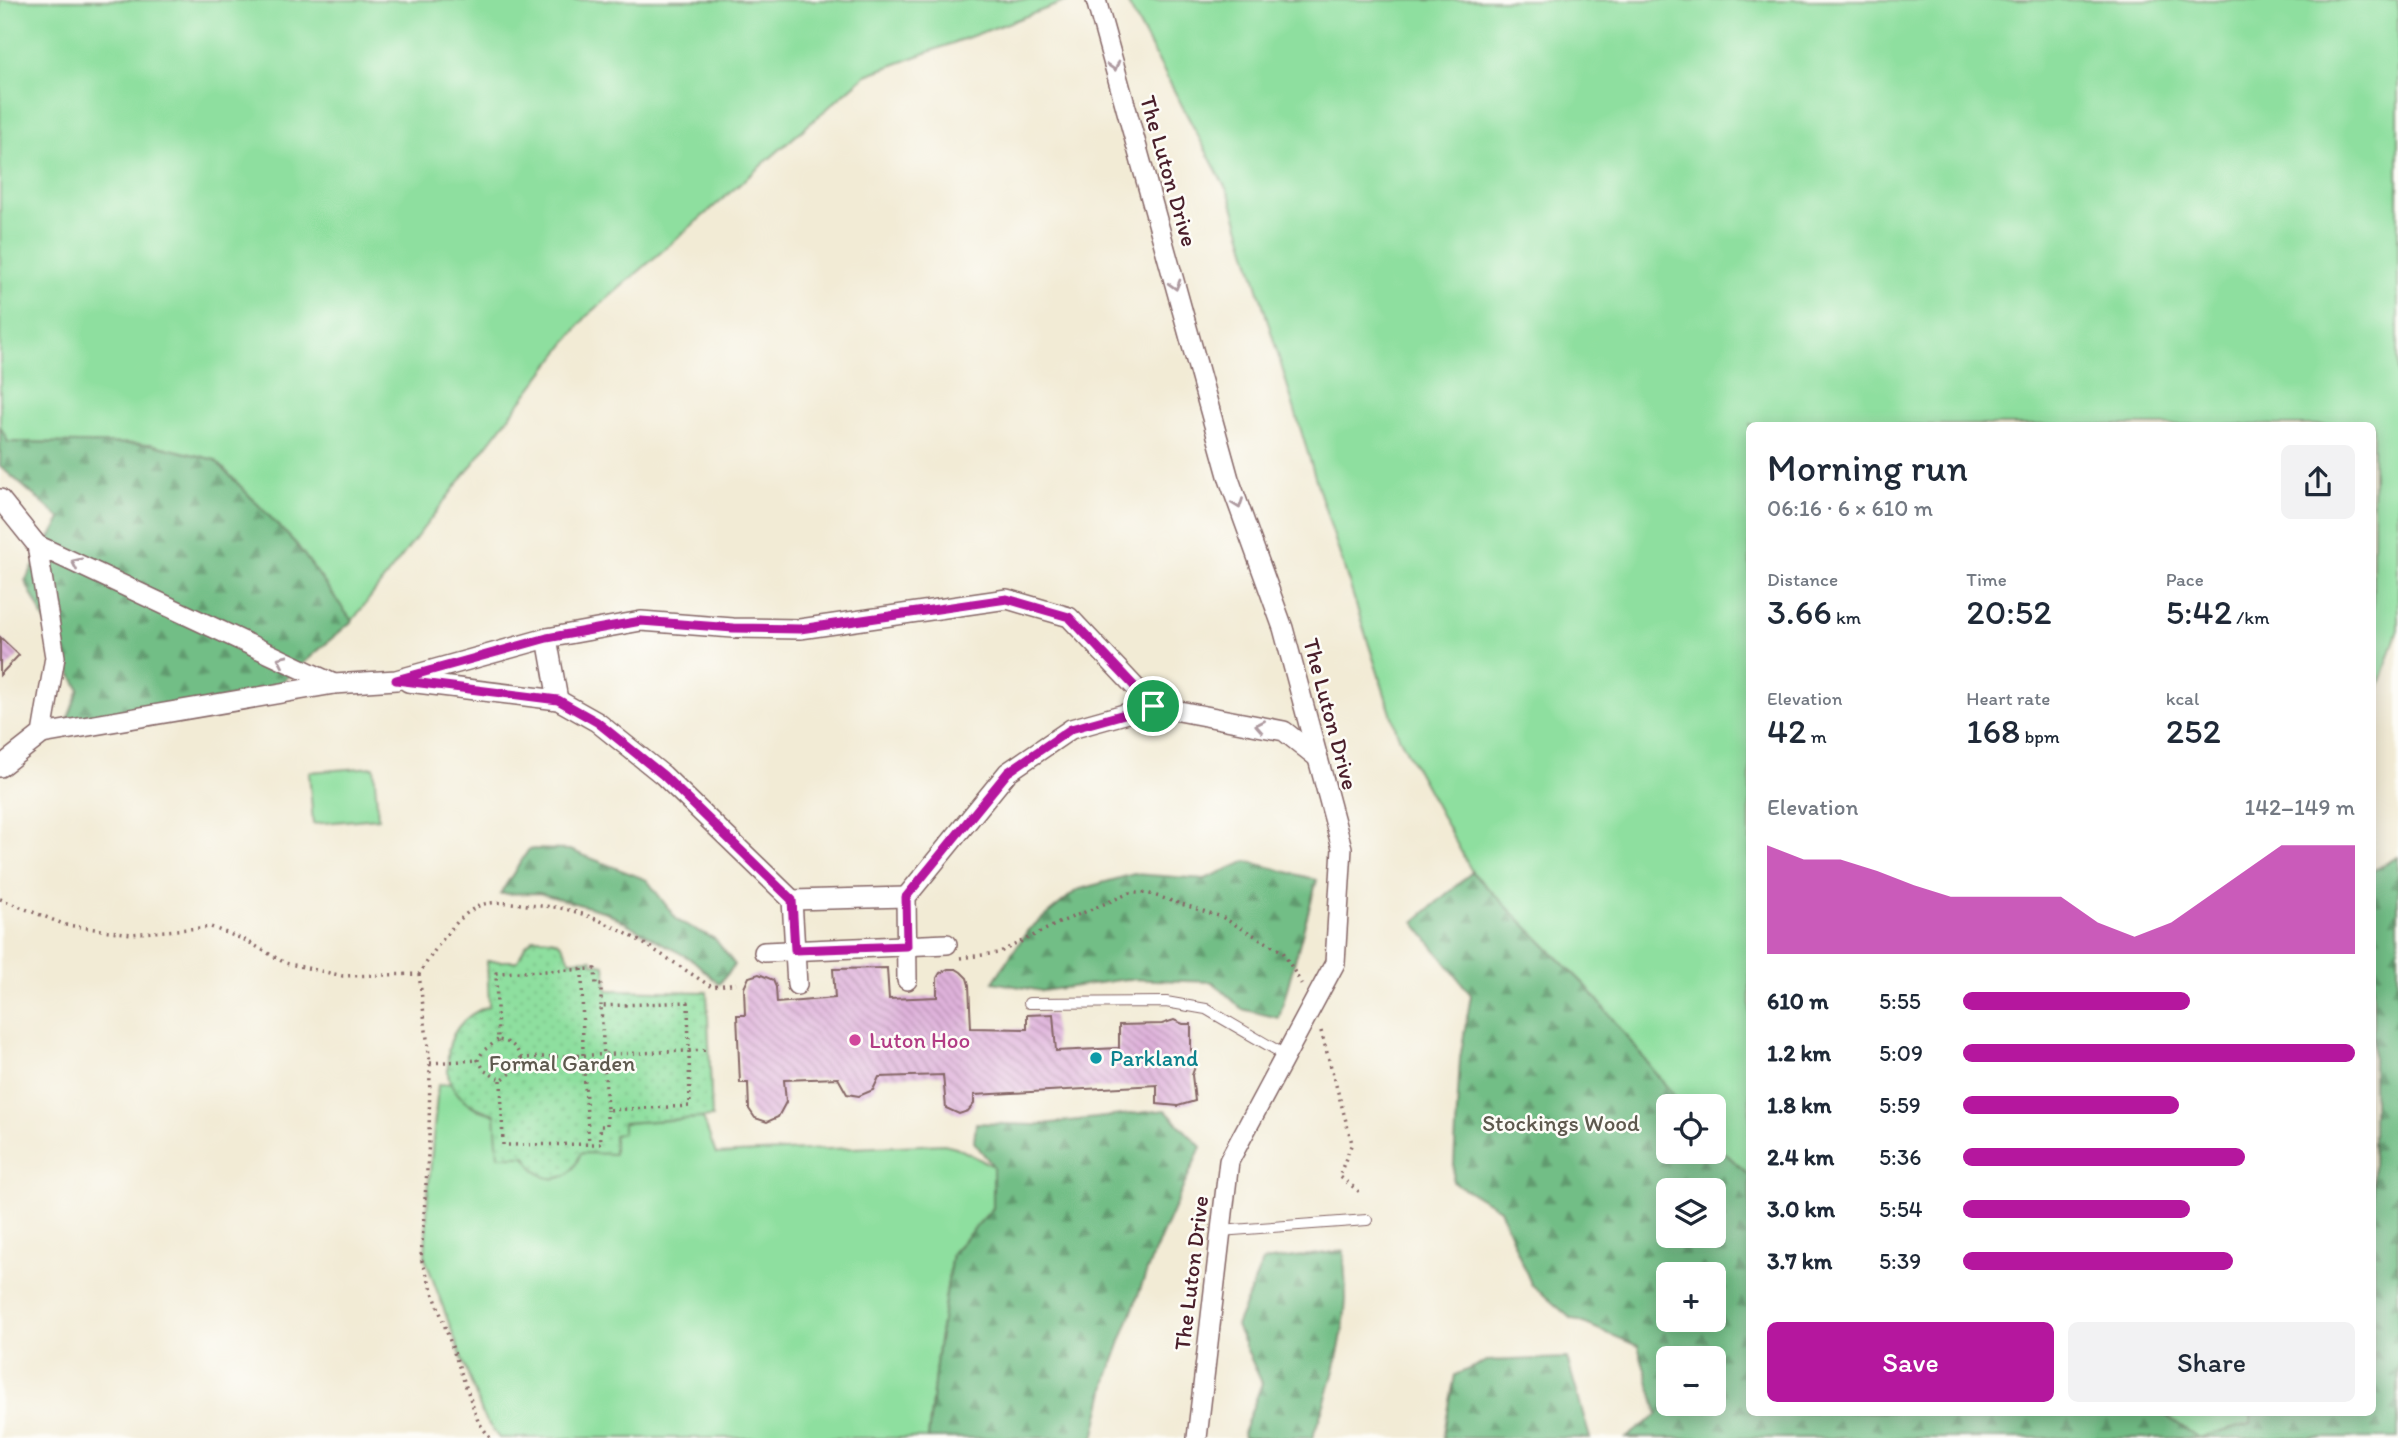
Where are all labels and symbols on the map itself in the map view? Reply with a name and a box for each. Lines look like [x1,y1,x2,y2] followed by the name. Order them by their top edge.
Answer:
[1106,60,1120,72] one-way arrow
[1134,92,1204,250] street label: The Luton Drive
[1166,279,1181,291] one-way arrow
[1229,497,1243,509] one-way arrow
[71,558,83,572] one-way arrow
[1297,635,1365,793] street label: The Luton Drive
[277,654,289,668] one-way arrow
[1123,676,1183,736] pin
[1254,720,1266,735] one-way arrow
[869,1026,970,1054] place label: Luton Hoo
[847,1032,863,1048] marker: Luton Hoo
[1110,1044,1198,1072] place label: Parkland
[489,1049,635,1077] park label: Formal Garden
[1088,1050,1104,1066] marker: Parkland
[1482,1109,1640,1137] park label: Stockings Wood
[1168,1194,1214,1352] street label: The Luton Drive

